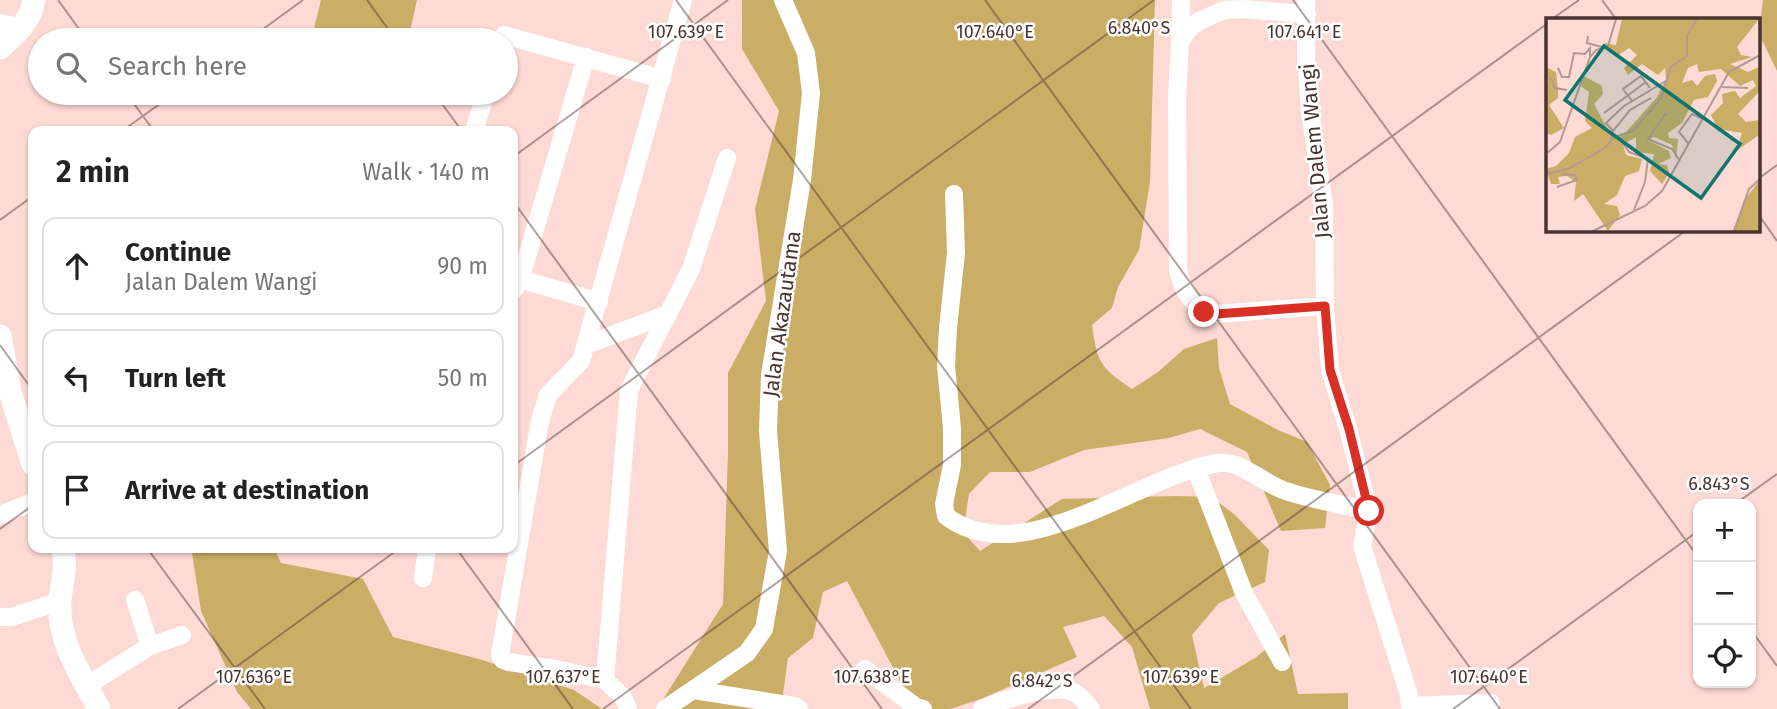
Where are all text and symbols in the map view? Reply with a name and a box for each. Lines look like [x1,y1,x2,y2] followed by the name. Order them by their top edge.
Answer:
[1108,17,1171,39] text: 6.840°S
[1546,18,1760,231] inset map
[648,21,724,43] text: 107.639°E
[956,21,1034,43] text: 107.640°E
[1267,21,1341,43] text: 107.641°E
[28,28,518,105] search box
[52,48,90,86] icon: search
[108,51,247,82] text: Search here
[1294,62,1336,240] street label: Jalan Dalem Wangi
[56,154,130,190] text: 2 min
[362,158,490,186] text: Walk · 140 m
[757,229,807,399] street label: Jalan Akazautama
[125,237,231,268] text: Continue
[58,247,96,285] icon: ahead
[437,252,488,280] text: 90 m
[125,268,318,296] text: Jalan Dalem Wangi
[1188,296,1219,327] route end
[58,359,96,397] icon: left
[125,363,226,394] text: Turn left
[438,364,488,392] text: 50 m
[58,471,96,509] icon: arrive
[1688,473,1750,495] text: 6.843°S
[125,475,369,506] text: Arrive at destination
[1353,495,1384,526] route start
[1693,499,1756,688] map controls
[1693,499,1756,562] button: +
[1693,562,1756,625] button: −
[1693,625,1756,688] button: locate
[216,666,292,688] text: 107.636°E
[525,666,601,688] text: 107.637°E
[834,666,910,688] text: 107.638°E
[1143,666,1219,688] text: 107.639°E
[1450,666,1528,688] text: 107.640°E
[1011,670,1073,692] text: 6.842°S

